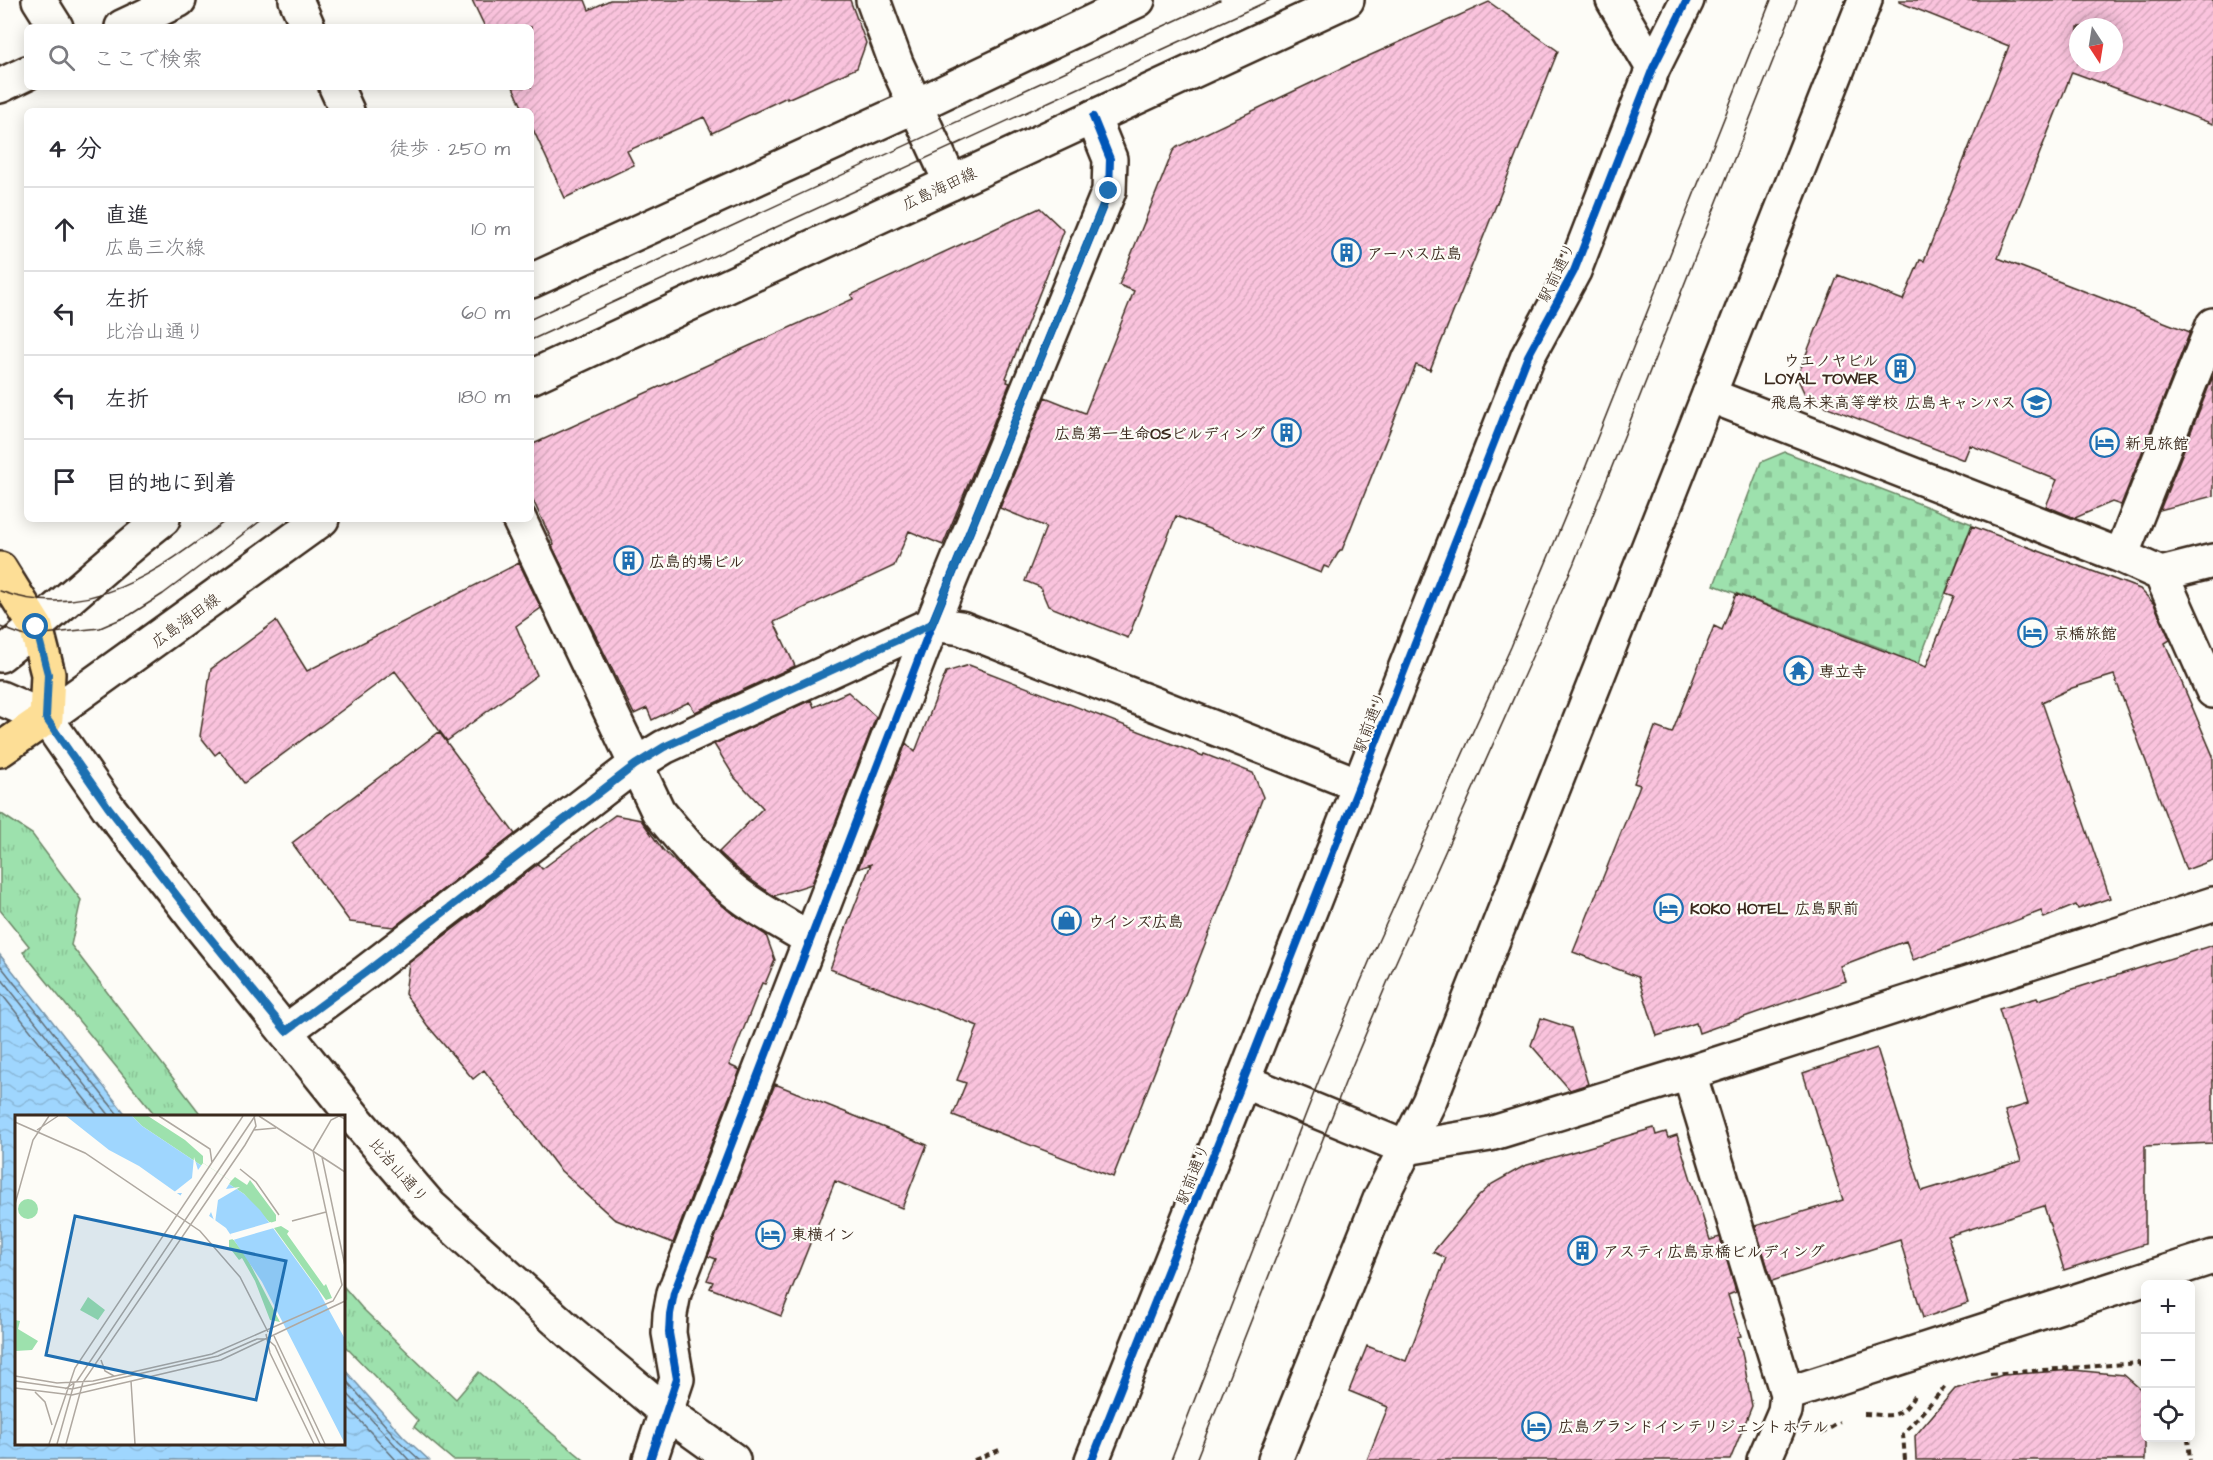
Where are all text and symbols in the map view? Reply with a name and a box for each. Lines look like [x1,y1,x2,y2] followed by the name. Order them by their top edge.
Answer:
[2069,18,2123,72] north arrow
[24,24,534,90] search box
[45,41,78,74] icon: search
[93,44,203,75] text: ここで検索
[48,131,102,167] text: 4 分
[389,135,510,163] text: 徒歩 · 250 m
[899,162,980,216] street label: 広島海田線
[1095,177,1121,203] route end
[105,200,149,231] text: 直進
[48,213,81,246] icon: ahead
[471,215,510,243] text: 10 m
[105,234,205,262] text: 広島三次線
[1330,237,1362,269] building icon: アーバス広島
[1533,239,1581,306] street label: 駅前通り
[1367,243,1462,265] place label: アーバス広島
[105,284,149,315] text: 左折
[48,297,81,330] icon: left
[461,299,510,327] text: 60 m
[105,318,205,346] text: 比治山通り
[1764,350,1879,390] place label: ウエノヤビル LOYAL TOWER
[1884,353,1916,385] building icon: ウエノヤビル LOYAL TOWER
[48,381,81,414] icon: left
[458,383,510,411] text: 180 m
[105,384,149,415] text: 左折
[2021,386,2053,418] school or university icon: 飛鳥未来高等学校 広島キャンパス
[1770,392,2016,414] place label: 飛鳥未来高等学校 広島キャンパス
[1270,417,1302,449] building icon: 広島第一生命OSビルディング
[1054,423,1265,445] place label: 広島第一生命OSビルディング
[2088,427,2120,459] hotel icon: 新見旅館
[2125,433,2189,455] place label: 新見旅館
[48,465,81,498] icon: arrive
[105,468,237,499] text: 目的地に到着
[612,545,644,577] building icon: 広島的場ビル
[649,551,745,573] place label: 広島的場ビル
[147,588,224,653] street label: 広島海田線
[22,613,48,639] route start
[2016,617,2048,649] hotel icon: 京橋旅館
[2053,623,2117,645] place label: 京橋旅館
[1782,655,1814,687] temple icon: 専立寺
[1819,661,1867,683] place label: 専立寺
[1348,689,1392,756] street label: 駅前通り
[1653,892,1685,924] hotel icon: KOKO HOTEL 広島駅前
[1690,898,1859,920] place label: KOKO HOTEL 広島駅前
[1051,905,1083,937] shop icon: ウインズ広島
[1088,911,1184,933] place label: ウインズ広島
[15,1115,345,1445] inset map
[364,1133,433,1208] street label: 比治山通り
[1171,1141,1215,1208] street label: 駅前通り
[754,1218,786,1250] hotel icon: 東横イン
[791,1224,855,1246] place label: 東横イン
[1566,1235,1598,1267] building icon: アスティ広島京橋ビルディング
[1603,1241,1825,1263] place label: アスティ広島京橋ビルディング
[2141,1280,2195,1442] map controls
[2141,1280,2195,1334] button: +
[2141,1334,2195,1388] button: −
[2141,1388,2195,1442] button: locate
[1521,1410,1553,1442] hotel icon: 広島グランドインテリジェントホテル
[1558,1416,1829,1438] place label: 広島グランドインテリジェントホテル

